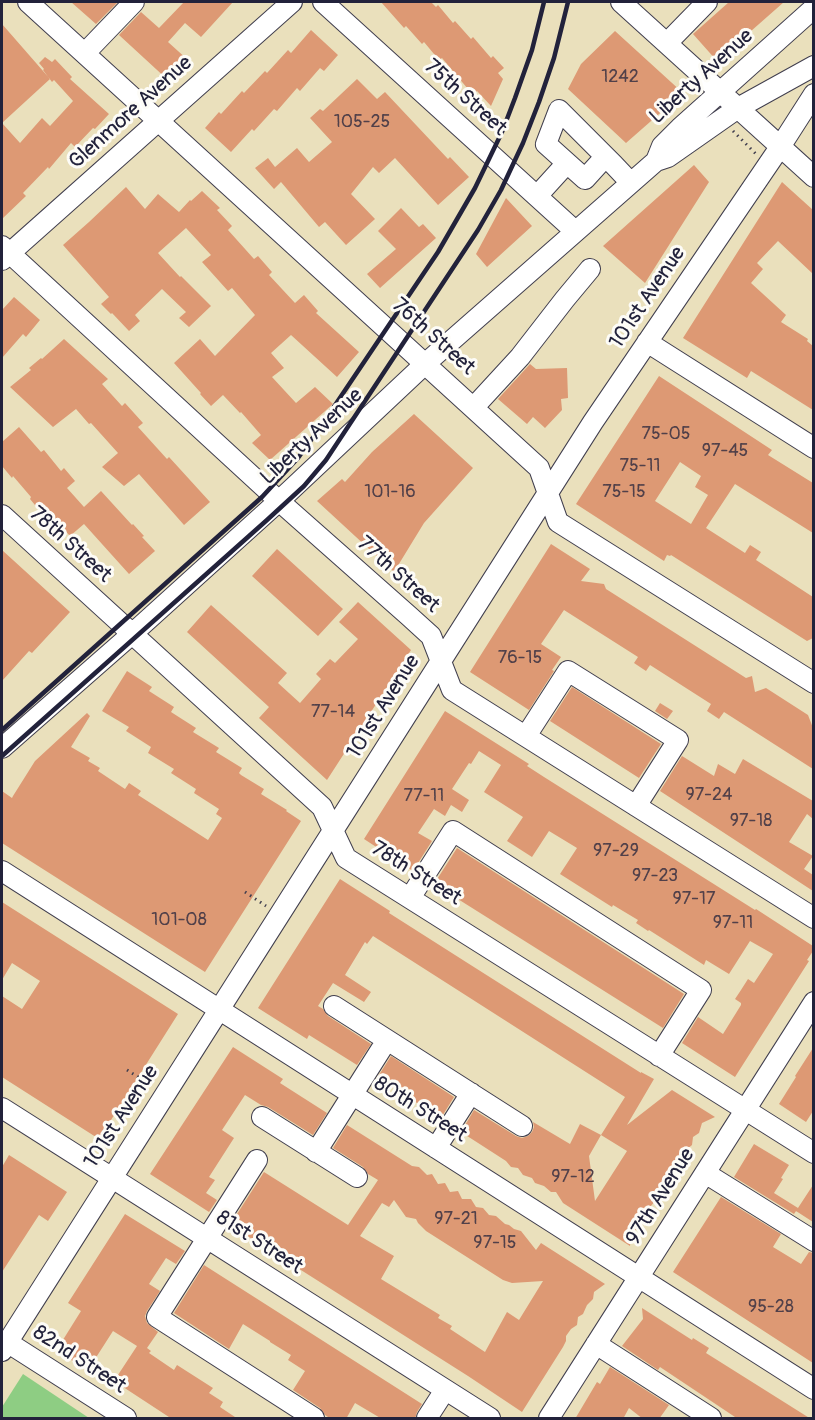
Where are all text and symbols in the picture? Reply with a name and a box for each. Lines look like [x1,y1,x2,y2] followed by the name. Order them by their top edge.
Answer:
[645,24,759,130] street label: Liberty Avenue
[64,51,198,175] street label: Glenmore Avenue
[419,54,511,142] street label: 75th Street
[601,66,639,88] house number: 1242
[334,111,390,133] house number: 105-25
[605,242,691,354] street label: 101st Avenue
[386,293,480,381] street label: 76th Street
[256,383,368,491] street label: Liberty Avenue
[642,423,690,445] house number: 75-05
[702,440,748,462] house number: 97-45
[619,455,661,477] house number: 75-11
[364,481,416,503] house number: 101-16
[602,481,646,503] house number: 75-15
[24,502,116,588] street label: 78th Street
[352,531,444,619] street label: 77th Street
[498,647,542,669] house number: 76-15
[342,650,426,764] street label: 101st Avenue
[311,701,355,723] house number: 77-14
[686,784,732,806] house number: 97-24
[404,785,444,807] house number: 77-11
[730,810,772,832] house number: 97-18
[366,836,466,912] street label: 78th Street
[593,840,639,862] house number: 97-29
[632,865,678,887] house number: 97-23
[672,888,716,910] house number: 97-17
[151,909,207,931] house number: 101-08
[713,912,753,934] house number: 97-11
[79,1061,165,1173] street label: 101st Avenue
[369,1072,471,1148] street label: 80th Street
[621,1144,701,1250] street label: 97th Avenue
[551,1166,595,1188] house number: 97-12
[211,1206,307,1280] street label: 81st Street
[434,1208,478,1230] house number: 97-21
[473,1232,517,1254] house number: 97-15
[748,1296,794,1318] house number: 95-28
[28,1321,130,1399] street label: 82nd Street

